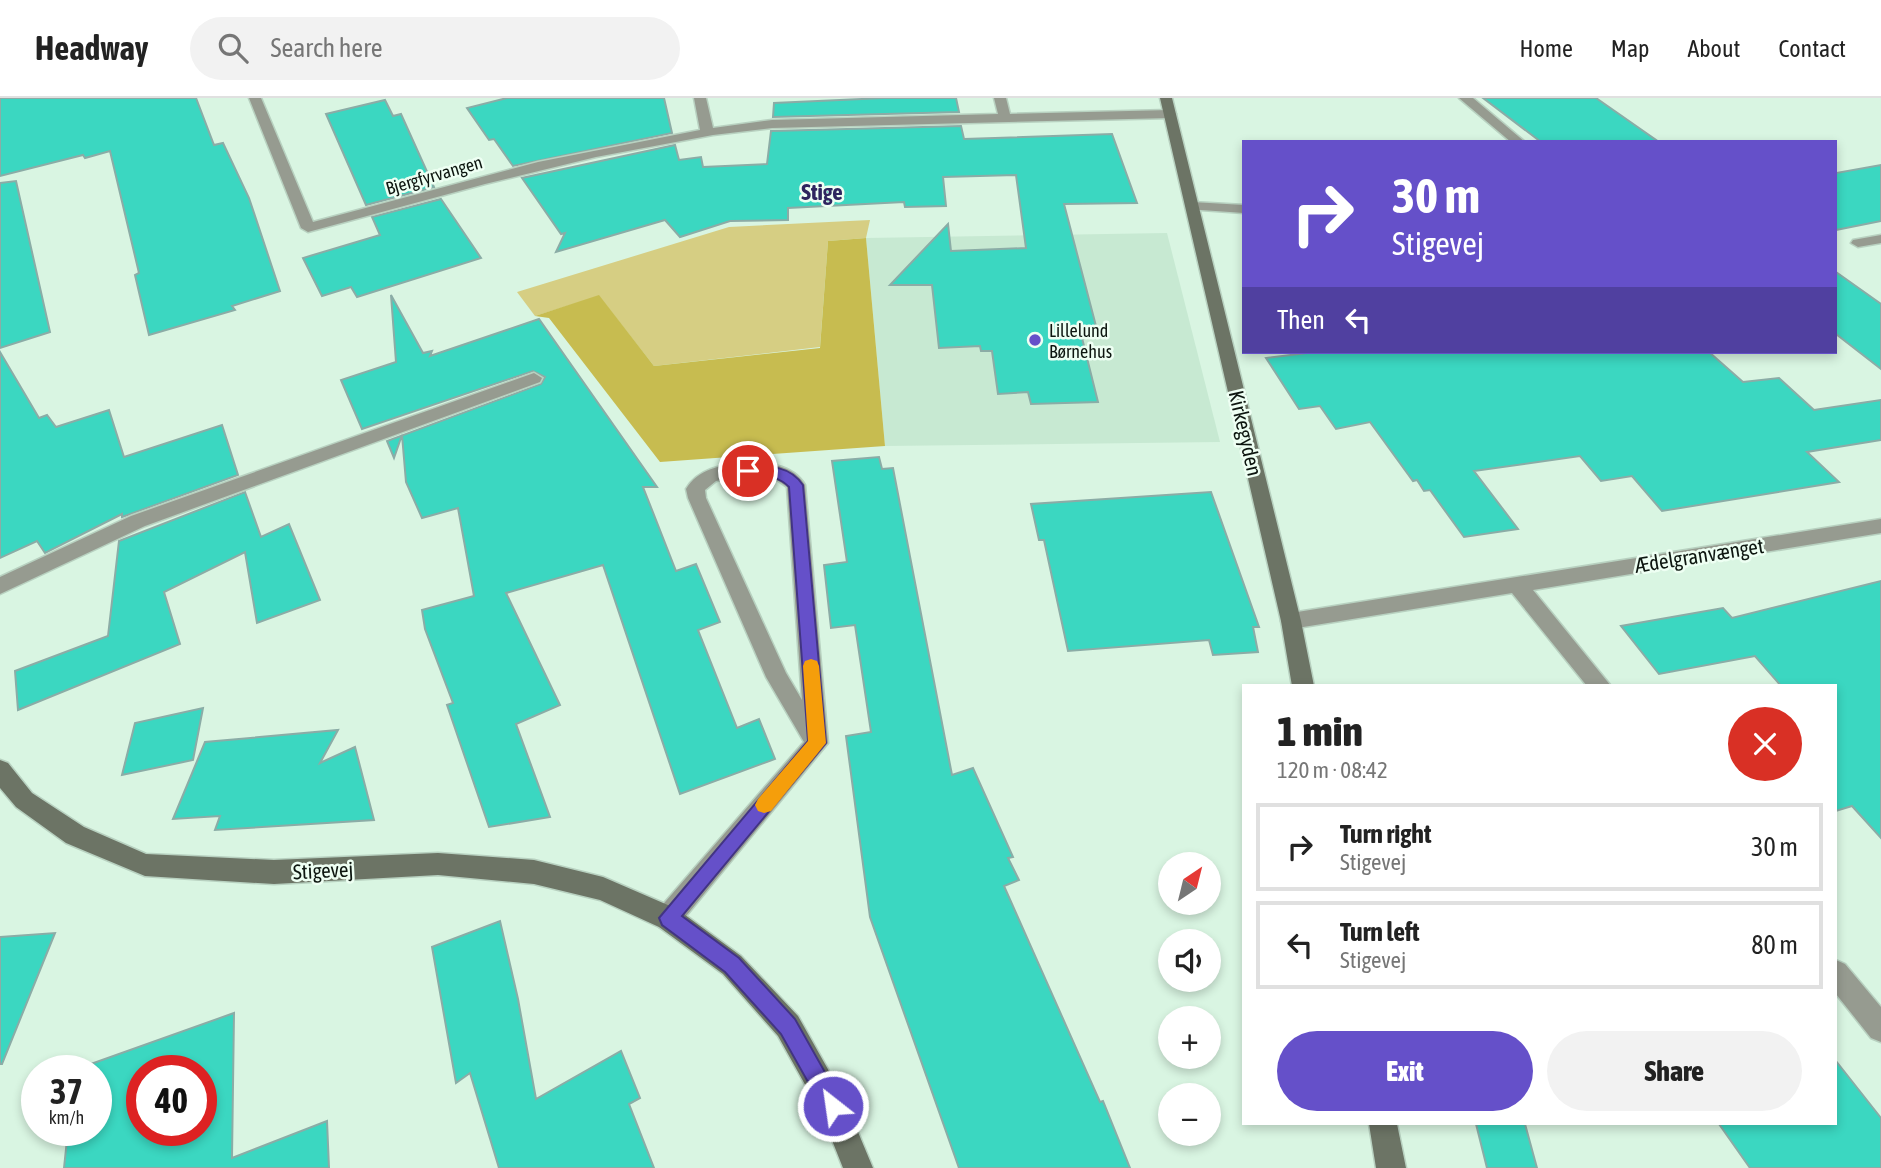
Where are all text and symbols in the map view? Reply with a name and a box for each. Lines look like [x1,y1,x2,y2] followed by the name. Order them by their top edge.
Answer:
[190,17,680,80] search box
[35,29,148,67] text: Headway
[214,29,252,67] icon: search
[270,33,383,63] text: Search here
[1519,35,1573,62] text: Home
[1611,35,1649,62] text: Map
[1687,35,1740,62] text: About
[1778,35,1846,62] text: Contact
[383,151,485,199] street label: Bjergfyrvangen
[1392,167,1480,223] text: 30 m
[1277,168,1368,259] icon: right
[801,179,843,205] district label: Stige
[1392,225,1484,262] text: Stigevej
[1339,301,1377,339] icon: left
[1277,305,1325,335] text: Then
[1049,320,1112,362] place label: Lillelund Børnehus
[1027,332,1043,348] marker: Lillelund Børnehus
[1225,388,1267,478] street label: Kirkegyden
[718,441,778,501] pin
[729,452,767,490] icon: arrive
[1633,533,1765,577] street label: Ædelgranvænget
[1277,707,1363,755] text: 1 min
[1728,707,1802,781] button: close
[1277,757,1388,783] text: 120 m · 08:42
[1340,819,1431,849] text: Turn right
[1281,828,1319,866] icon: right
[1751,832,1798,862] text: 30 m
[1340,849,1406,875] text: Stigevej
[1158,852,1222,915] north arrow
[1158,852,1221,1146] map controls
[292,856,354,884] street label: Stigevej
[1340,917,1420,947] text: Turn left
[1281,926,1319,964] icon: left
[1158,929,1221,992] button: sound
[1751,930,1798,960] text: 80 m
[1340,947,1406,973] text: Stigevej
[1158,1006,1221,1069] button: +
[1277,1031,1533,1111] button: Exit
[1547,1031,1802,1111] button: Share
[126,1055,217,1146] speed limit sign: 40
[796,1069,870,1143] position arrow
[50,1071,83,1111] text: 37
[1158,1083,1221,1146] button: −
[49,1107,84,1128] text: km/h

